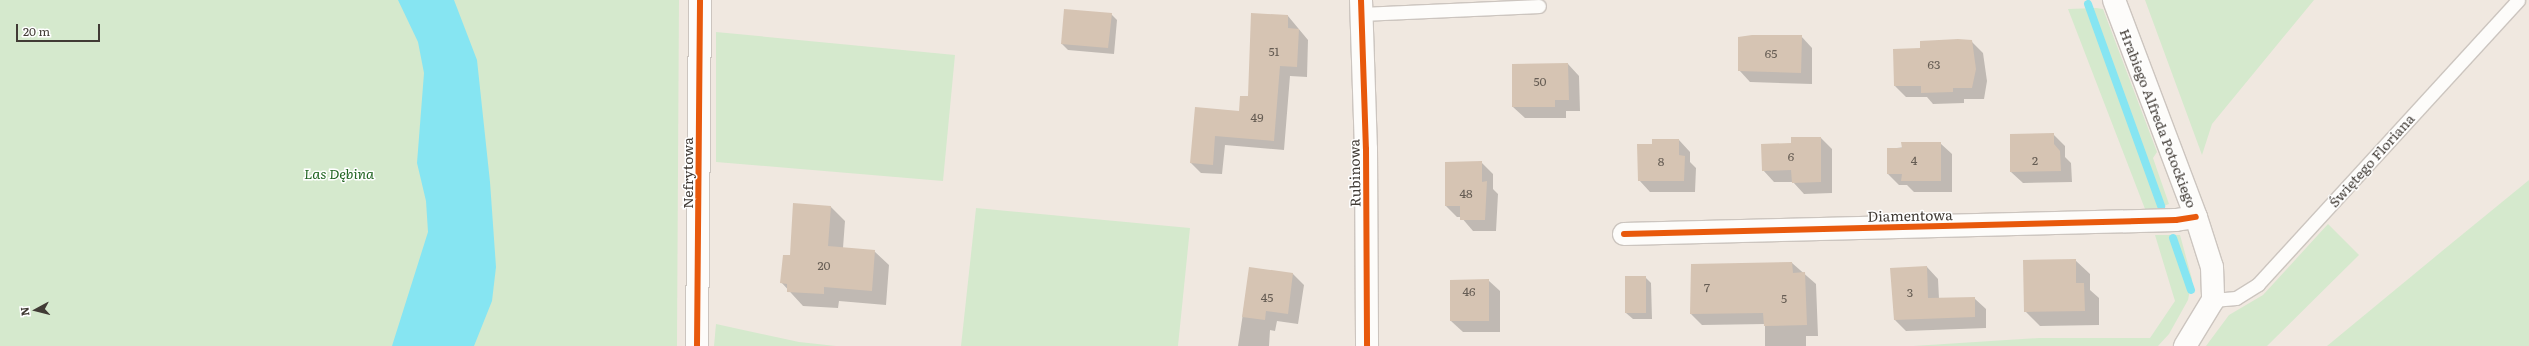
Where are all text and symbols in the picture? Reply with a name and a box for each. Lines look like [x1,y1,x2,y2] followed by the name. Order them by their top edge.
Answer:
[18,16,102,42] scale bar
[23,22,50,40] text: 20 m
[2117,26,2201,210] street label: Hrabiego Alfreda Potockiego
[1269,45,1279,59] house number: 51
[1765,47,1777,61] house number: 65
[1928,58,1940,72] house number: 63
[1533,75,1547,89] house number: 50
[2325,110,2417,210] street label: Świętego Floriana
[1251,111,1263,125] house number: 49
[679,137,695,209] street label: Nefrytowa
[1345,139,1363,207] street label: Rubinowa
[1788,150,1794,164] house number: 6
[1911,154,1917,168] house number: 4
[2032,154,2038,168] house number: 2
[1658,155,1664,169] house number: 8
[304,165,374,181] park label: Las Dębina
[1459,187,1473,201] house number: 48
[1867,206,1953,224] street label: Diamentowa
[817,259,831,273] house number: 20
[1704,281,1710,295] house number: 7
[1462,285,1476,299] house number: 46
[1907,286,1913,300] house number: 3
[16,290,56,330] north arrow
[1261,291,1273,305] house number: 45
[1781,292,1787,306] house number: 5
[16,306,33,317] text: N

